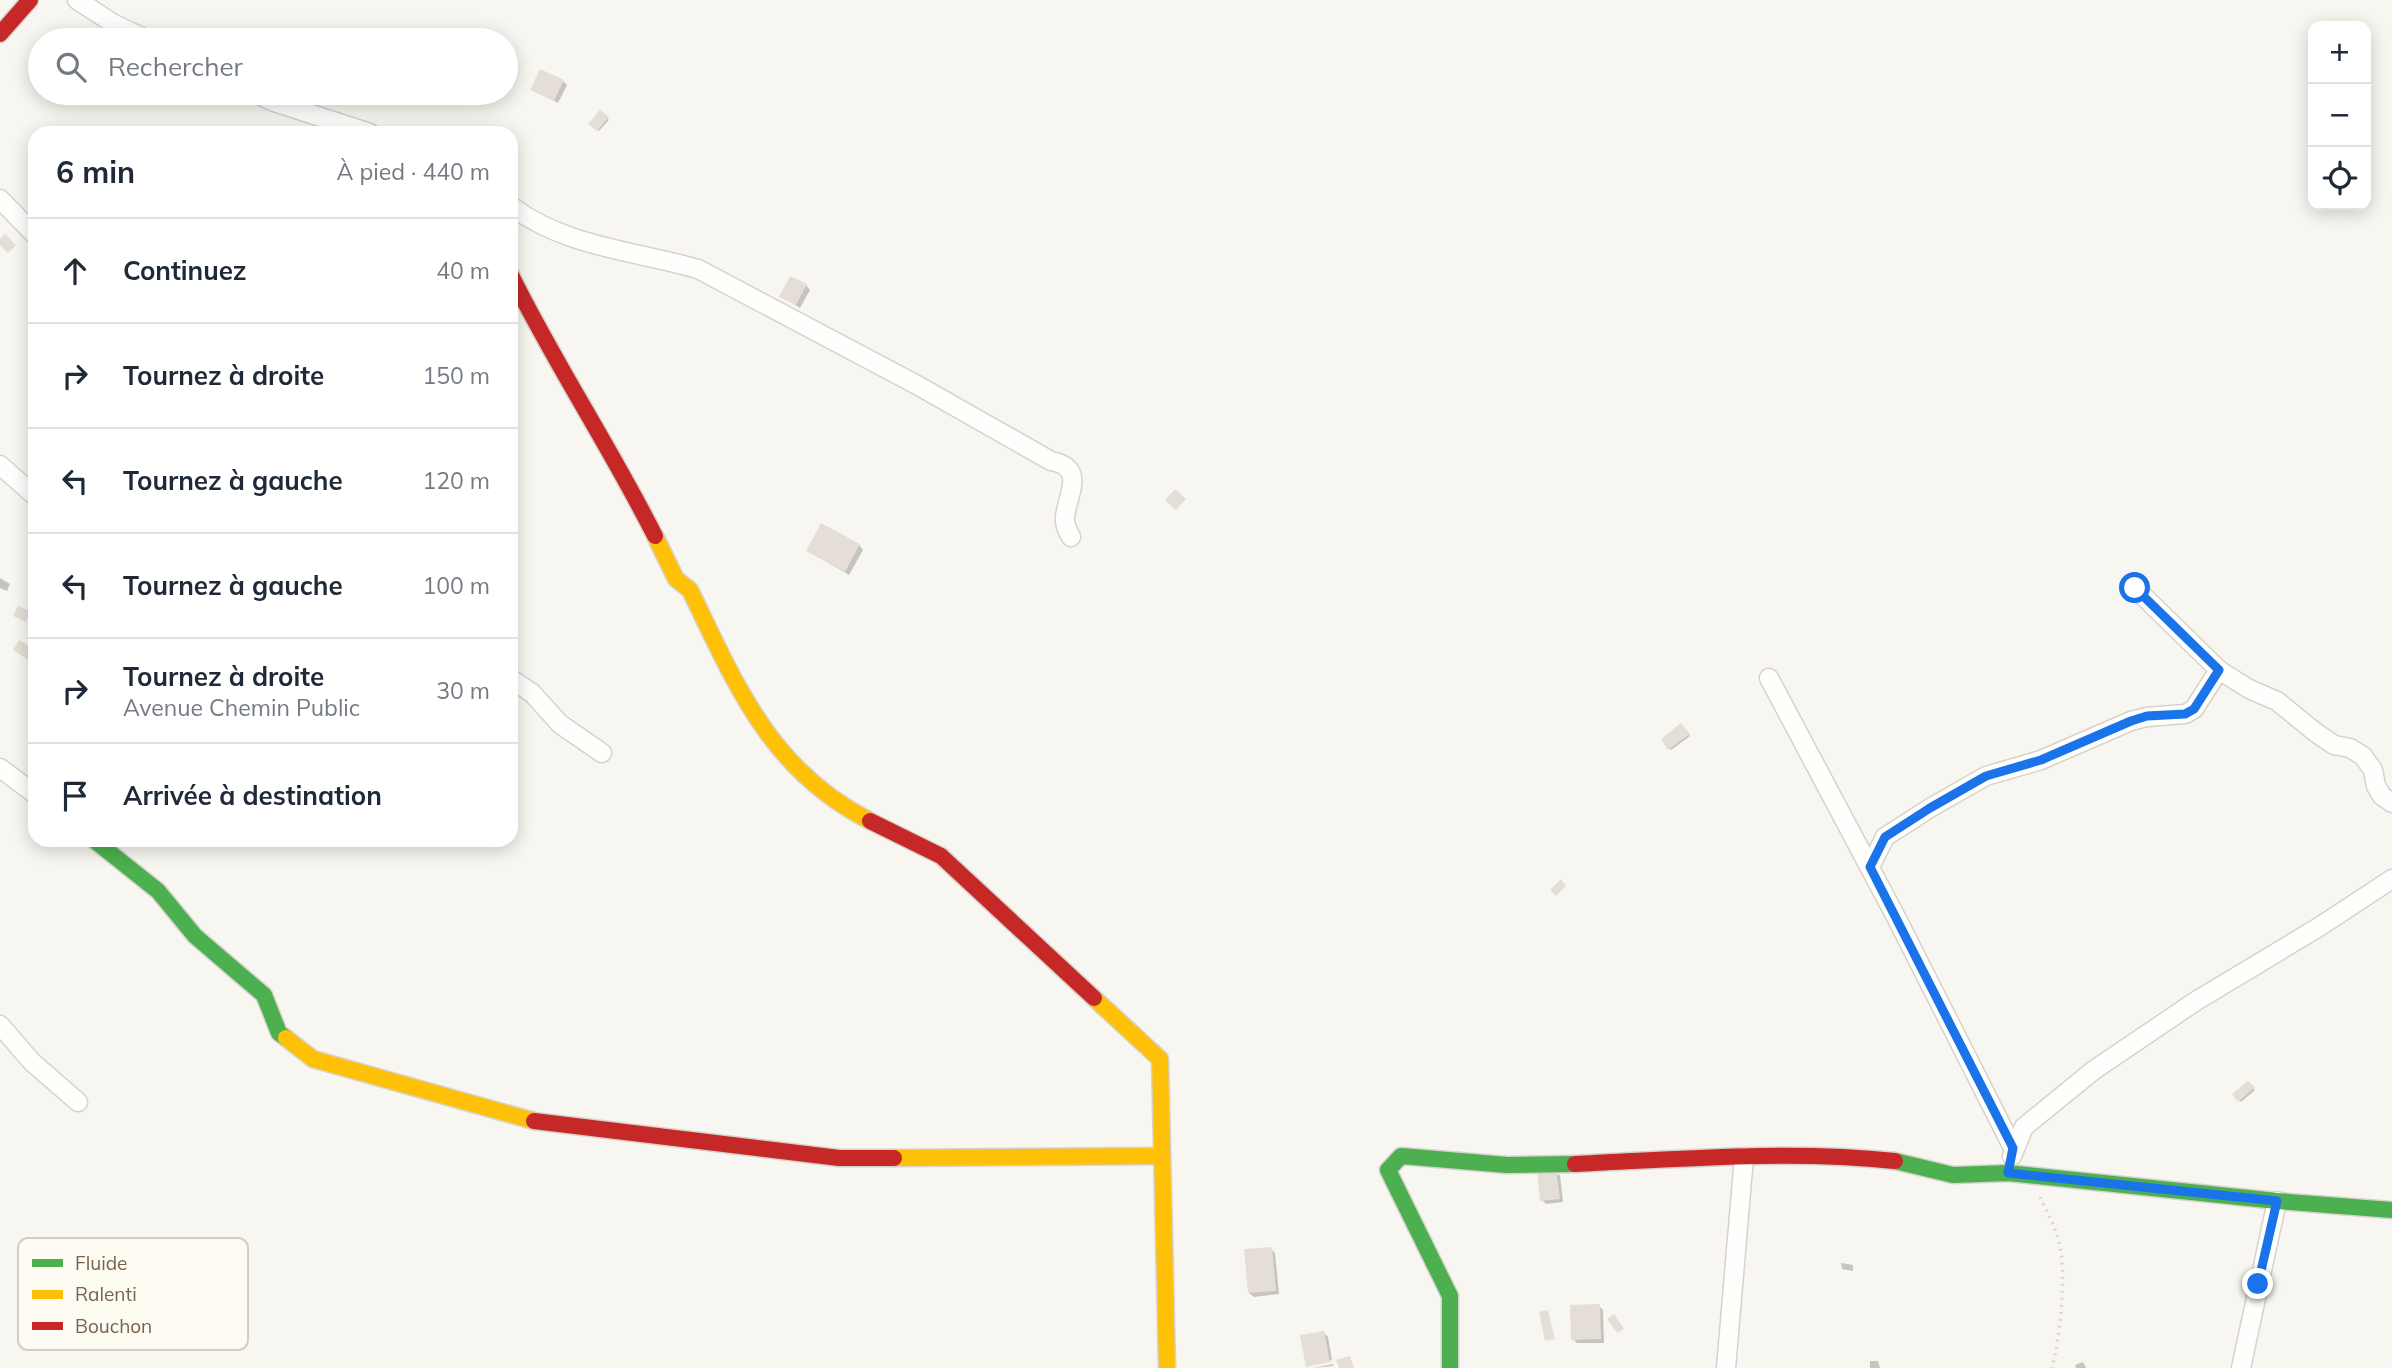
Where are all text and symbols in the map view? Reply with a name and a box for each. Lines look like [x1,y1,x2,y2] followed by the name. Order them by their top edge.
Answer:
[2308,21,2371,210] map controls
[2308,21,2371,84] button: +
[28,28,518,105] search box
[52,48,90,86] icon: search
[108,50,243,83] text: Rechercher
[2308,84,2371,147] button: −
[2308,147,2371,210] button: locate
[56,153,135,191] text: 6 min
[337,157,490,186] text: À pied · 440 m
[56,252,94,290] icon: ahead
[123,254,247,287] text: Continuez
[436,256,490,285] text: 40 m
[56,357,94,395] icon: right
[123,359,324,392] text: Tournez à droite
[422,361,490,390] text: 150 m
[56,462,94,500] icon: left
[123,464,343,497] text: Tournez à gauche
[422,466,490,495] text: 120 m
[56,567,94,605] icon: left
[123,569,343,602] text: Tournez à gauche
[422,571,490,600] text: 100 m
[2119,572,2150,603] route start
[123,660,324,693] text: Tournez à droite
[56,672,94,710] icon: right
[436,676,490,705] text: 30 m
[123,693,360,722] text: Avenue Chemin Public
[56,777,94,815] icon: arrive
[123,779,382,812] text: Arrivée à destination
[18,1238,248,1350] legend
[75,1251,127,1275] text: Fluide
[2242,1268,2273,1299] route end
[75,1282,137,1306] text: Ralenti
[75,1314,152,1338] text: Bouchon

